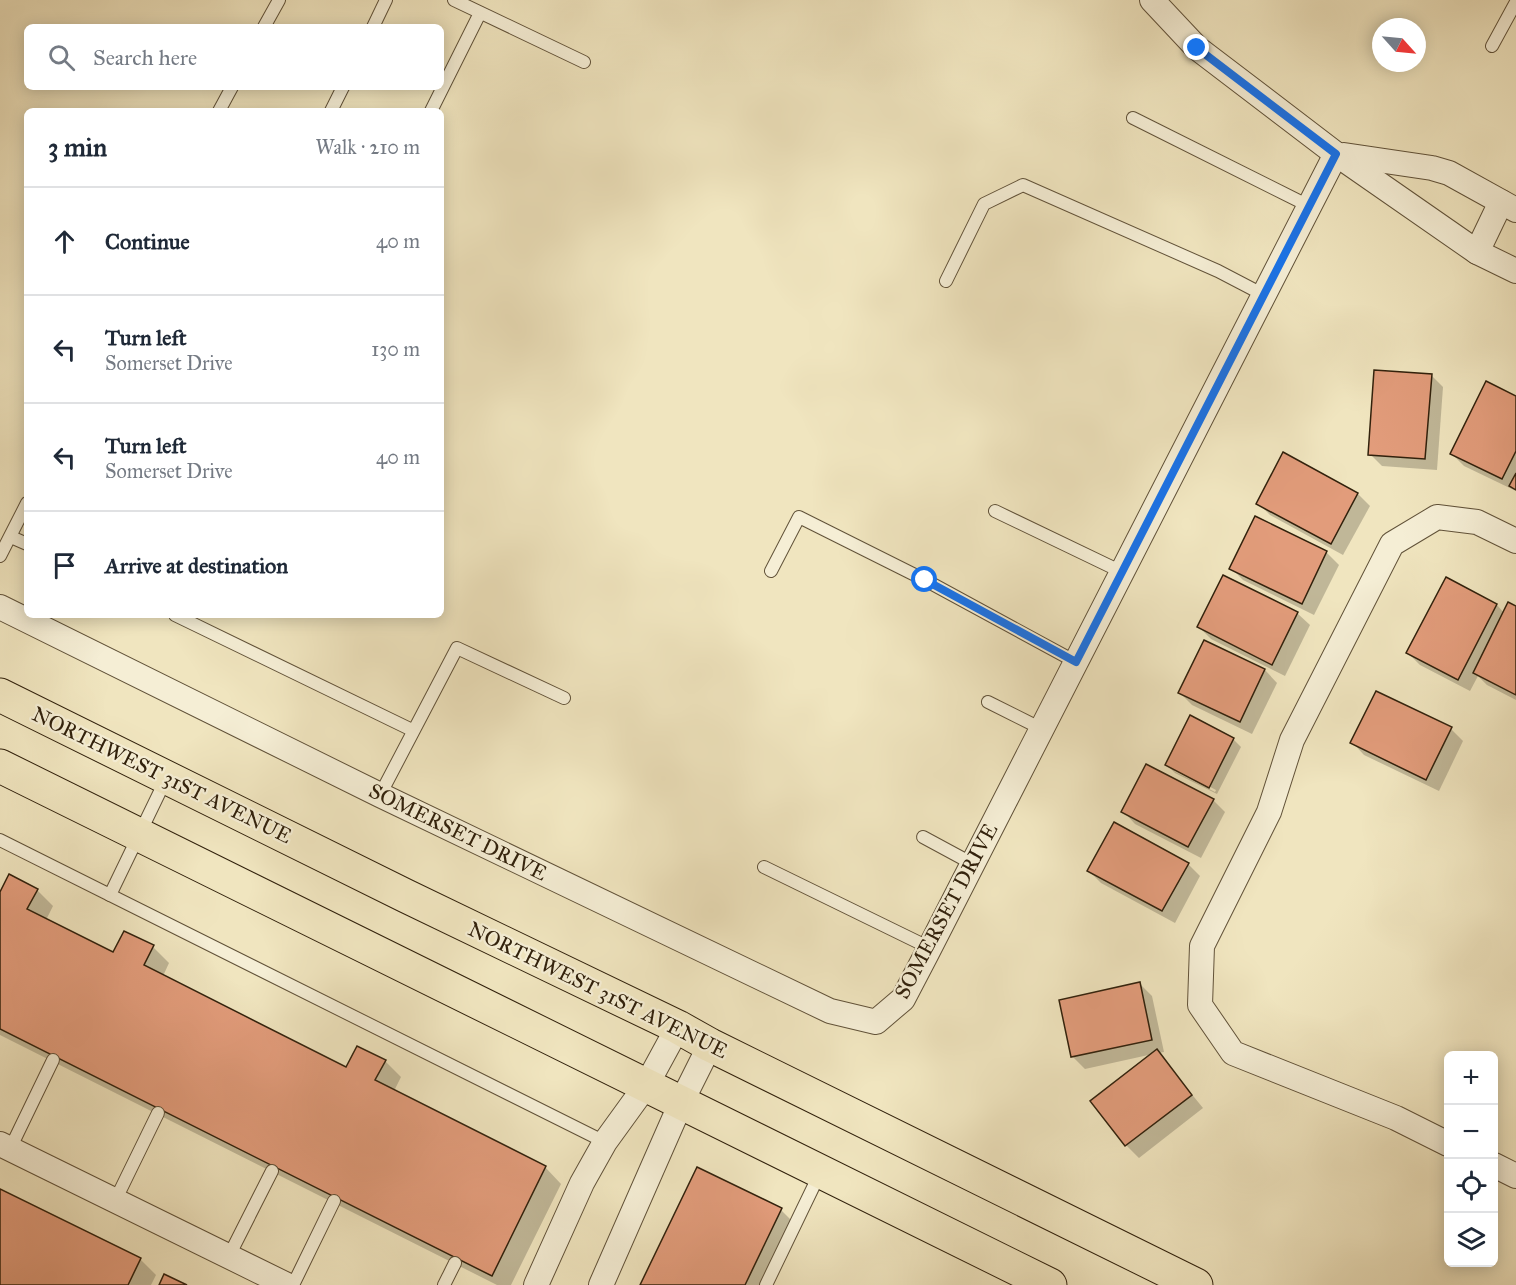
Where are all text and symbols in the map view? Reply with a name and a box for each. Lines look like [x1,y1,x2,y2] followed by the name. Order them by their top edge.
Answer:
[1372,18,1426,72] north arrow
[24,24,444,90] search box
[1183,34,1209,60] route end
[45,41,78,74] icon: search
[93,44,197,71] text: Search here
[48,131,107,163] text: 3 min
[315,135,420,159] text: Walk · 210 m
[48,225,81,258] icon: ahead
[105,228,190,255] text: Continue
[376,229,420,253] text: 40 m
[105,324,187,351] text: Turn left
[48,333,81,366] icon: left
[371,337,420,361] text: 130 m
[105,351,233,375] text: Somerset Drive
[105,432,187,459] text: Turn left
[48,441,81,474] icon: left
[376,445,420,469] text: 40 m
[105,459,233,483] text: Somerset Drive
[48,549,81,582] icon: arrive
[105,552,288,579] text: Arrive at destination
[911,566,937,592] route start
[28,701,296,849] street label: NORTHWEST 31ST AVENUE
[365,778,551,886] street label: SOMERSET DRIVE
[889,819,1003,1003] street label: SOMERSET DRIVE
[464,916,732,1064] street label: NORTHWEST 31ST AVENUE
[1444,1051,1498,1267] map controls
[1444,1051,1498,1105] button: +
[1444,1105,1498,1159] button: −
[1444,1159,1498,1213] button: locate
[1444,1213,1498,1267] button: layers

